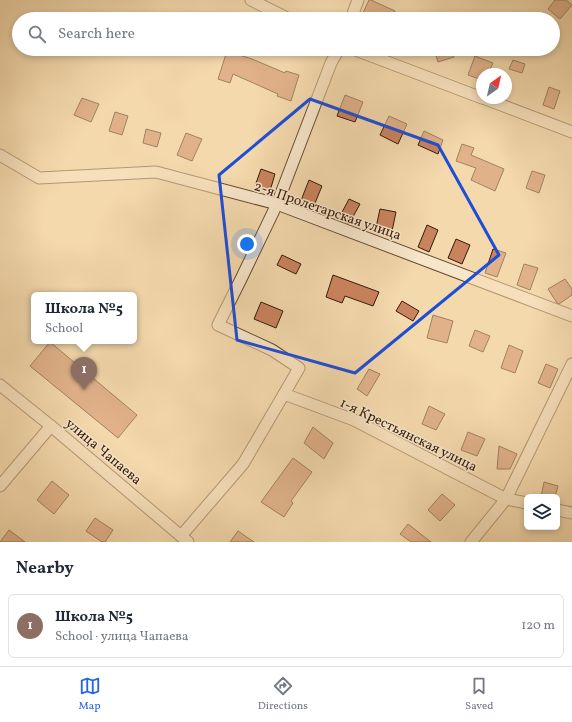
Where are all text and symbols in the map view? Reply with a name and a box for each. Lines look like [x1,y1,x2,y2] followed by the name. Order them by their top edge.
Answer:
[12,12,560,56] search box
[26,23,48,45] icon: search
[58,24,135,45] text: Search here
[476,68,512,104] north arrow
[251,177,404,246] street label: 2-я Пролетарская улица
[237,234,257,254] your location
[31,292,137,344] popup
[45,299,123,320] text: Школа №5
[45,320,83,338] text: School
[71,357,97,390] pin: 1
[336,394,480,477] street label: 1-я Крестьянская улица
[61,415,145,490] street label: улица Чапаева
[524,494,560,530] map controls
[524,494,560,530] button: layers
[16,557,74,580] text: Nearby
[55,607,133,628] text: Школа №5
[27,617,33,635] text: 1
[521,617,555,635] text: 120 m
[55,628,188,646] text: School · улица Чапаева
[79,675,101,714] tab: Map
[258,675,308,714] tab: Directions
[465,675,493,714] tab: Saved

